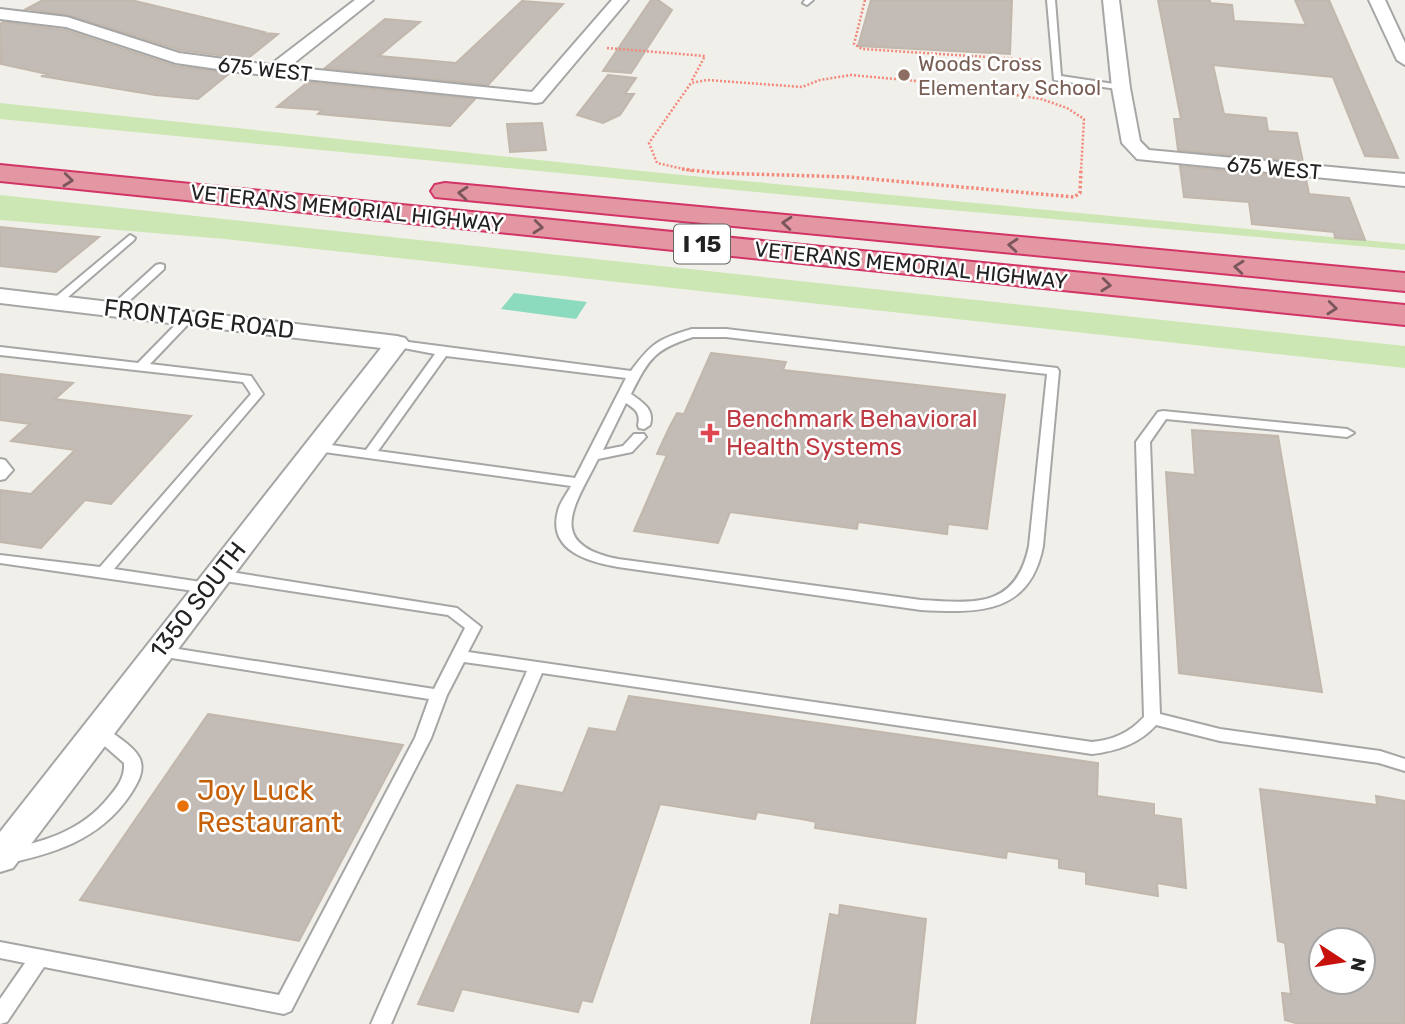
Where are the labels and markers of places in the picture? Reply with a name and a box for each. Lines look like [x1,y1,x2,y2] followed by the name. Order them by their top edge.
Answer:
[918,51,1101,100] place label: Woods Cross Elementary School
[896,67,912,83] marker: Woods Cross Elementary School
[726,405,978,461] place label: Benchmark Behavioral Health Systems
[700,423,720,443] marker: Benchmark Behavioral Health Systems
[197,774,342,839] place label: Joy Luck Restaurant
[175,798,191,814] marker: Joy Luck Restaurant

